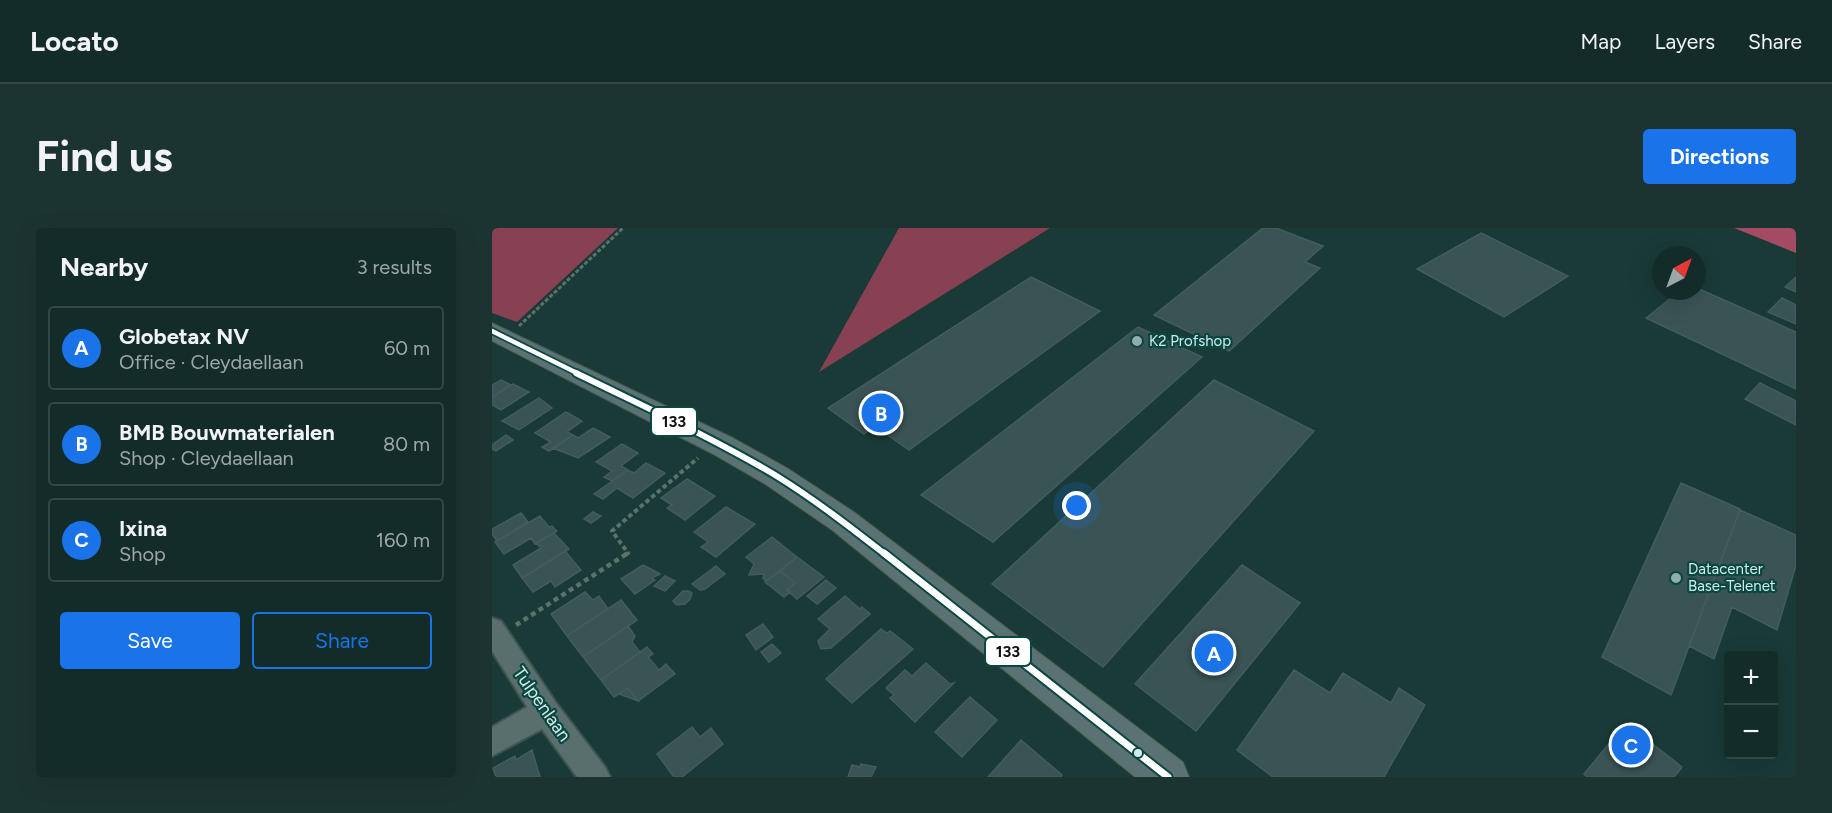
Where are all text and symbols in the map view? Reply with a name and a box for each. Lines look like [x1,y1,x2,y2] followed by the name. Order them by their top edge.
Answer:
[30,24,119,58] text: Locato
[1581,29,1621,54] text: Map
[1654,29,1715,54] text: Layers
[1748,29,1802,54] text: Share
[1643,129,1796,184] button: Directions
[36,131,173,182] text: Find us
[1652,246,1706,300] north arrow
[60,251,148,283] text: Nearby
[357,255,432,279] text: 3 results
[119,323,249,350] text: Globetax NV
[1149,332,1231,350] place label: K2 Profshop
[1130,334,1144,348] marker: K2 Profshop
[74,336,89,360] text: A
[384,336,430,360] text: 60 m
[119,350,304,374] text: Office · Cleydaellaan
[862,390,900,435] pin: B
[651,407,697,436] line badge: 133
[662,412,686,431] text: 133
[119,419,335,446] text: BMB Bouwmaterialen
[75,432,88,456] text: B
[383,432,430,456] text: 80 m
[119,446,294,470] text: Shop · Cleydaellaan
[1062,491,1091,520] your location
[119,515,167,542] text: Ixina
[74,528,89,552] text: C
[376,528,430,552] text: 160 m
[119,542,166,566] text: Shop
[1688,560,1776,595] place label: Datacenter Base-Telenet
[1669,571,1683,585] marker: Datacenter Base-Telenet
[60,612,240,669] button: Save
[252,612,432,669] button: Share
[1194,630,1234,676] pin: A
[985,637,1031,666] line badge: 133
[996,642,1020,661] text: 133
[1724,651,1778,759] map controls
[1724,651,1778,705] button: +
[508,662,576,746] street label: Tulpenlaan
[1724,705,1778,759] button: −
[1612,722,1650,768] pin: C
[1132,747,1144,759] unlabelled marker

